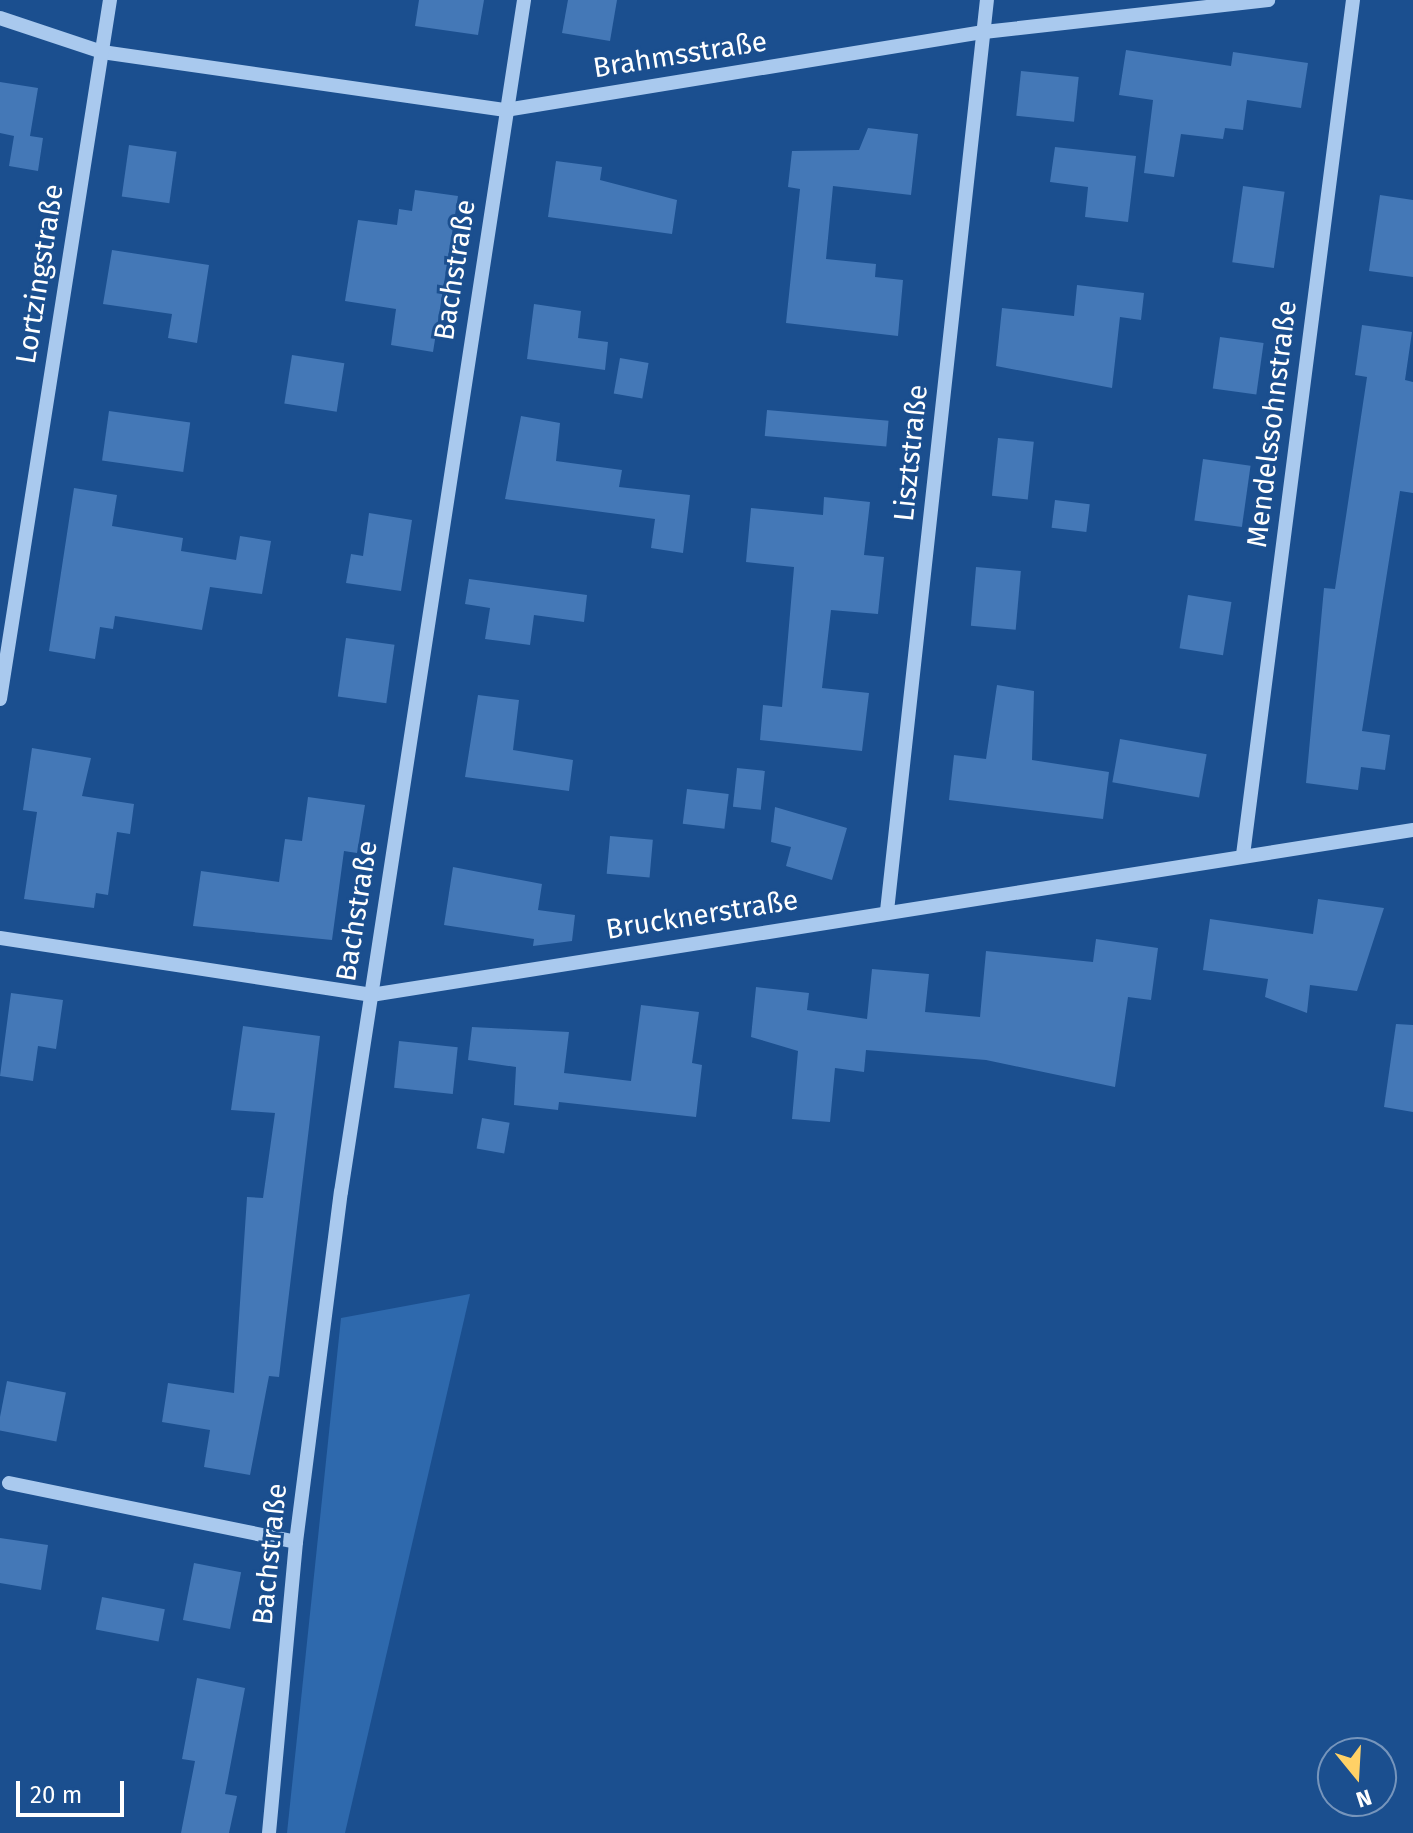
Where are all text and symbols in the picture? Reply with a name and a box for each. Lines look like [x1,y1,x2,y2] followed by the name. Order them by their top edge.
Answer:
[591,25,769,85] street label: Brahmsstraße
[9,182,71,366] street label: Lortzingstraße
[427,197,483,343] street label: Bachstraße
[1240,298,1304,550] street label: Mendelssohnstraße
[887,383,935,523] street label: Lisztstraße
[329,838,385,984] street label: Bachstraße
[604,883,800,947] street label: Brucknerstraße
[246,1482,294,1626] street label: Bachstraße
[1317,1737,1397,1817] north arrow
[20,1765,128,1815] scale bar
[30,1781,82,1809] text: 20 m
[1353,1783,1375,1813] text: N

